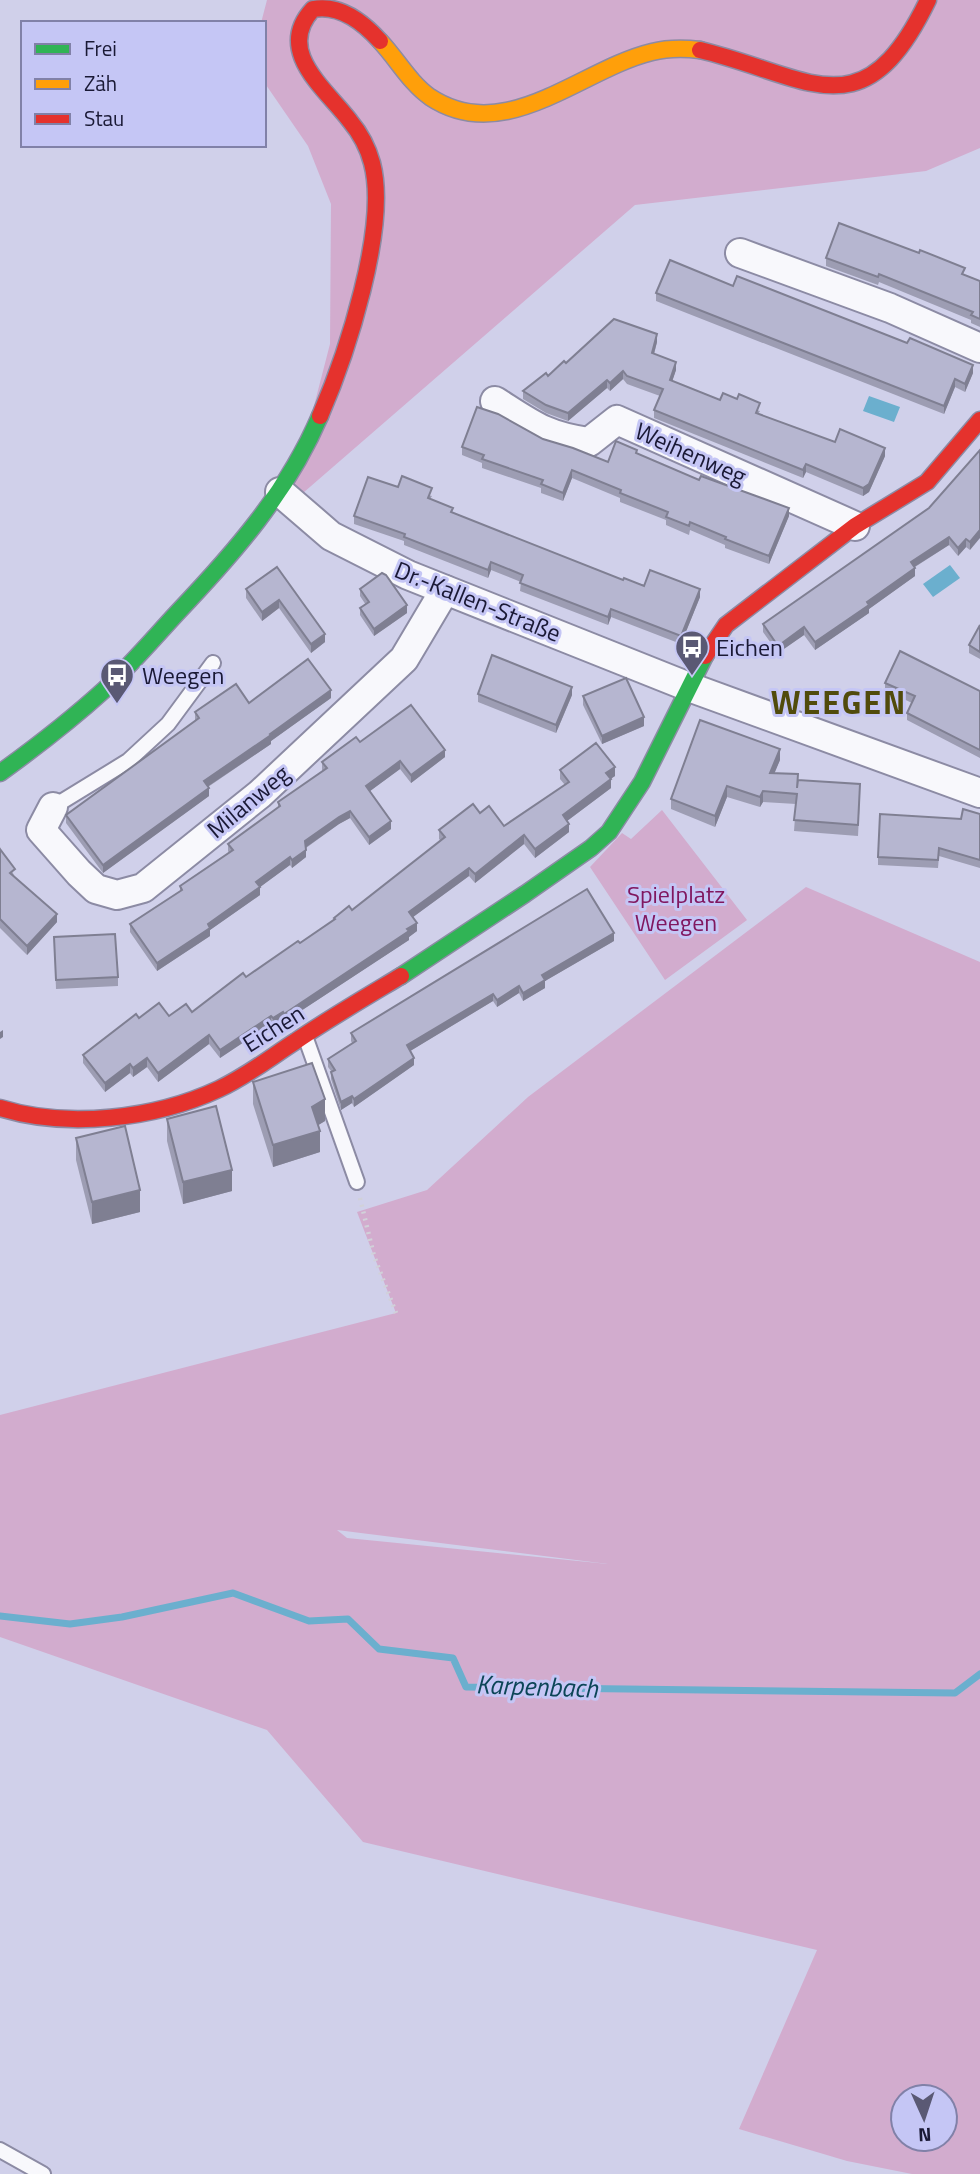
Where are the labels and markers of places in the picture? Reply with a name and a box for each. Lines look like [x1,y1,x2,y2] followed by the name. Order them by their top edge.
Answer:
[673,628,711,677] bus stop icon: Eichen
[716,629,783,665] place label: Eichen
[98,656,136,705] bus stop icon: Weegen
[142,657,224,693] place label: Weegen

